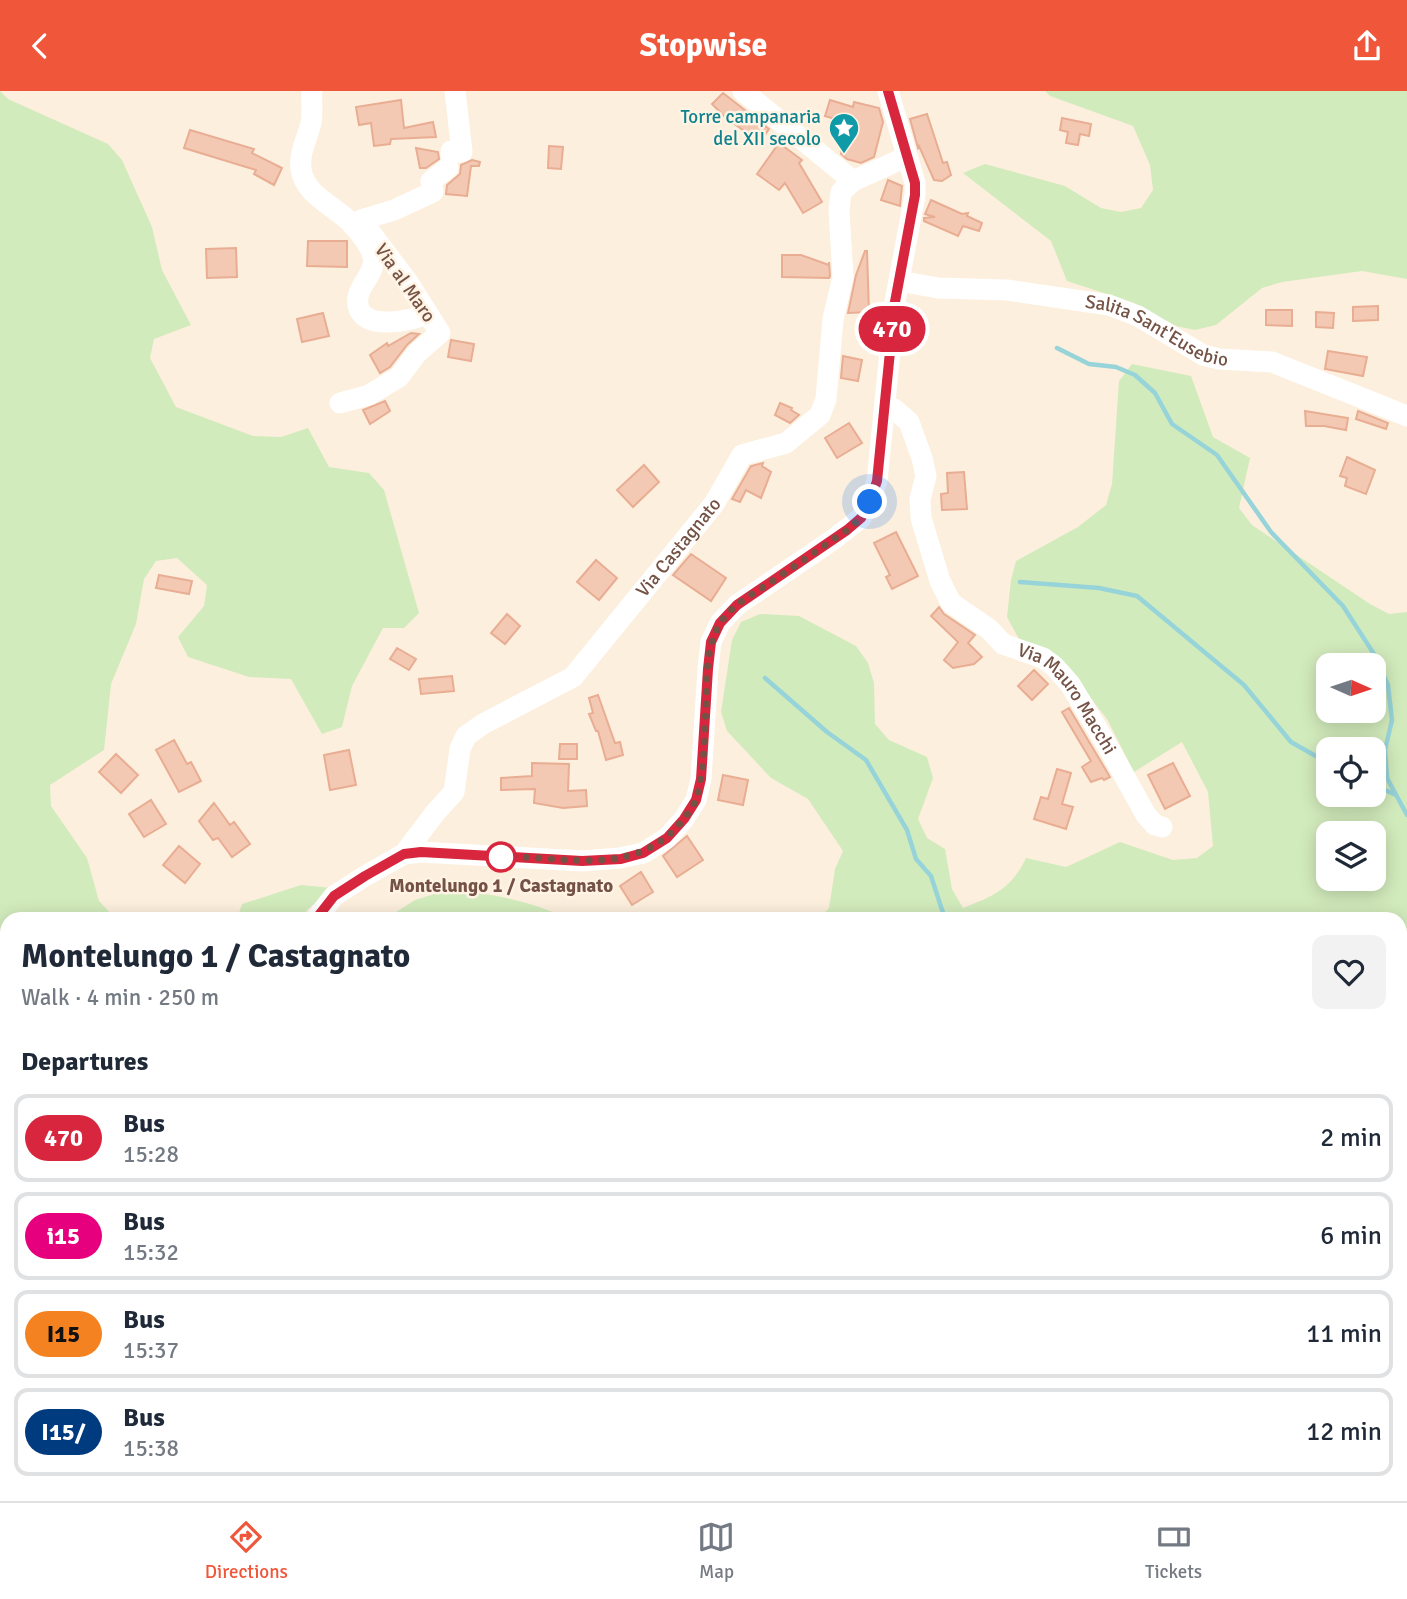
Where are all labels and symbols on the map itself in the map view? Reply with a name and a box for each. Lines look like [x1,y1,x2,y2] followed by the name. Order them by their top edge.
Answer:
[681,105,821,151] place label: Torre campanaria del XII secolo
[827,111,861,155] place icon: Torre campanaria del XII secolo
[369,239,441,327] street label: Via al Maro
[1084,290,1229,371] street label: Salita Sant'Eusebio
[852,306,932,352] line badge: 470
[852,484,887,519] your location
[631,493,726,602] street label: Via Castagnato
[1014,638,1122,759] street label: Via Mauro Macchi
[1316,653,1386,723] north arrow
[486,842,516,872] marker: Montelungo 1 / Castagnato
[389,874,613,898] place label: Montelungo 1 / Castagnato

